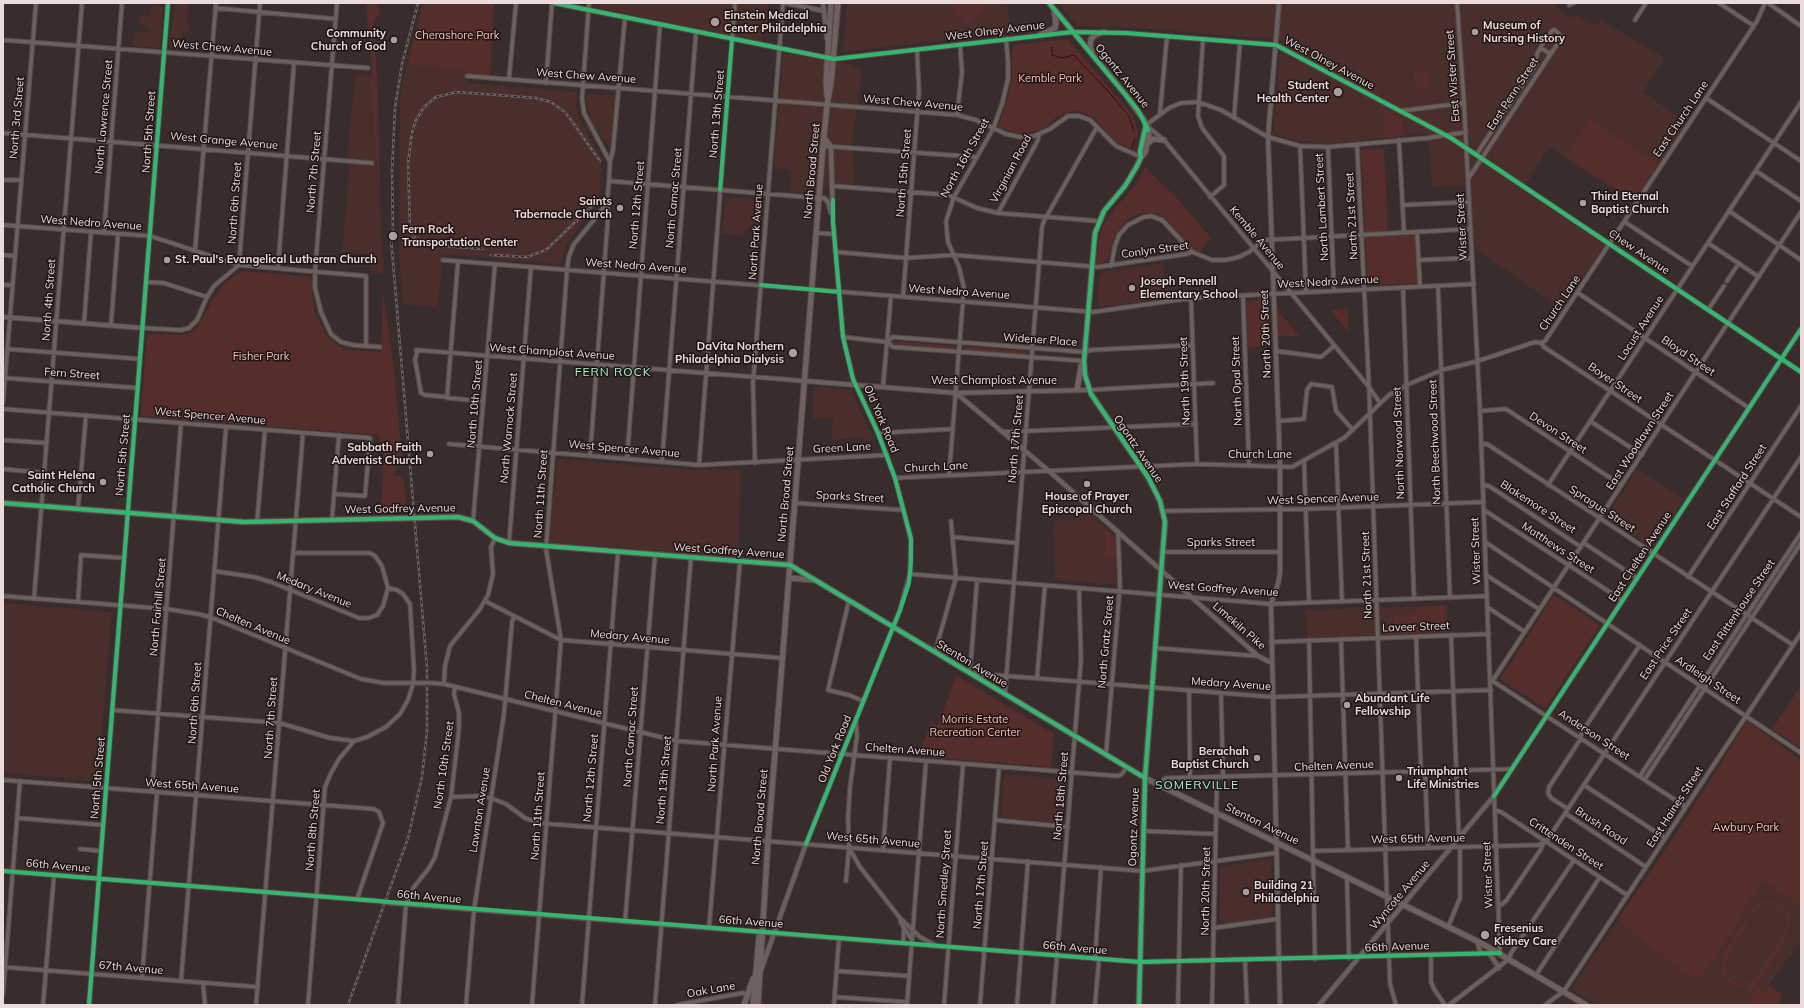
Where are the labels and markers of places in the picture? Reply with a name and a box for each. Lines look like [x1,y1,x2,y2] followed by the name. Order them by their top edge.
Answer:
[724,9,827,35] place label: Einstein Medical Center Philadelphia
[709,16,721,28] marker: Einstein Medical Center Philadelphia
[1483,19,1565,45] place label: Museum of Nursing History
[311,27,386,53] place label: Community Church of God
[1470,27,1480,37] marker: Museum of Nursing History
[389,35,399,45] marker: Community Church of God
[1257,79,1329,105] place label: Student Health Center
[1332,86,1344,98] marker: Student Health Center
[1591,190,1669,216] place label: Third Eternal Baptist Church
[514,195,612,221] place label: Saints Tabernacle Church
[1578,198,1588,208] marker: Third Eternal Baptist Church
[615,203,625,213] marker: Saints Tabernacle Church
[402,223,518,249] place label: Fern Rock Transportation Center
[387,230,399,242] marker: Fern Rock Transportation Center
[175,253,377,267] place label: St. Paul's Evangelical Lutheran Church
[162,255,172,265] marker: St. Paul's Evangelical Lutheran Church
[1140,275,1238,301] place label: Joseph Pennell Elementary School
[1127,283,1137,293] marker: Joseph Pennell Elementary School
[675,340,784,366] place label: DaVita Northern Philadelphia Dialysis
[787,347,799,359] marker: DaVita Northern Philadelphia Dialysis
[332,441,422,467] place label: Sabbath Faith Adventist Church
[425,449,435,459] marker: Sabbath Faith Adventist Church
[12,469,95,495] place label: Saint Helena Catholic Church
[98,477,108,487] marker: Saint Helena Catholic Church
[1082,479,1092,489] marker: House of Prayer Episcopal Church
[1042,490,1132,516] place label: House of Prayer Episcopal Church
[1355,692,1430,718] place label: Abundant Life Fellowship
[1342,700,1352,710] marker: Abundant Life Fellowship
[1171,745,1249,771] place label: Berachah Baptist Church
[1252,753,1262,763] marker: Berachah Baptist Church
[1407,765,1479,791] place label: Triumphant Life Ministries
[1394,773,1404,783] marker: Triumphant Life Ministries
[1254,879,1319,905] place label: Building 21 Philadelphia
[1241,887,1251,897] marker: Building 21 Philadelphia
[1494,922,1557,948] place label: Fresenius Kidney Care
[1479,929,1491,941] marker: Fresenius Kidney Care

